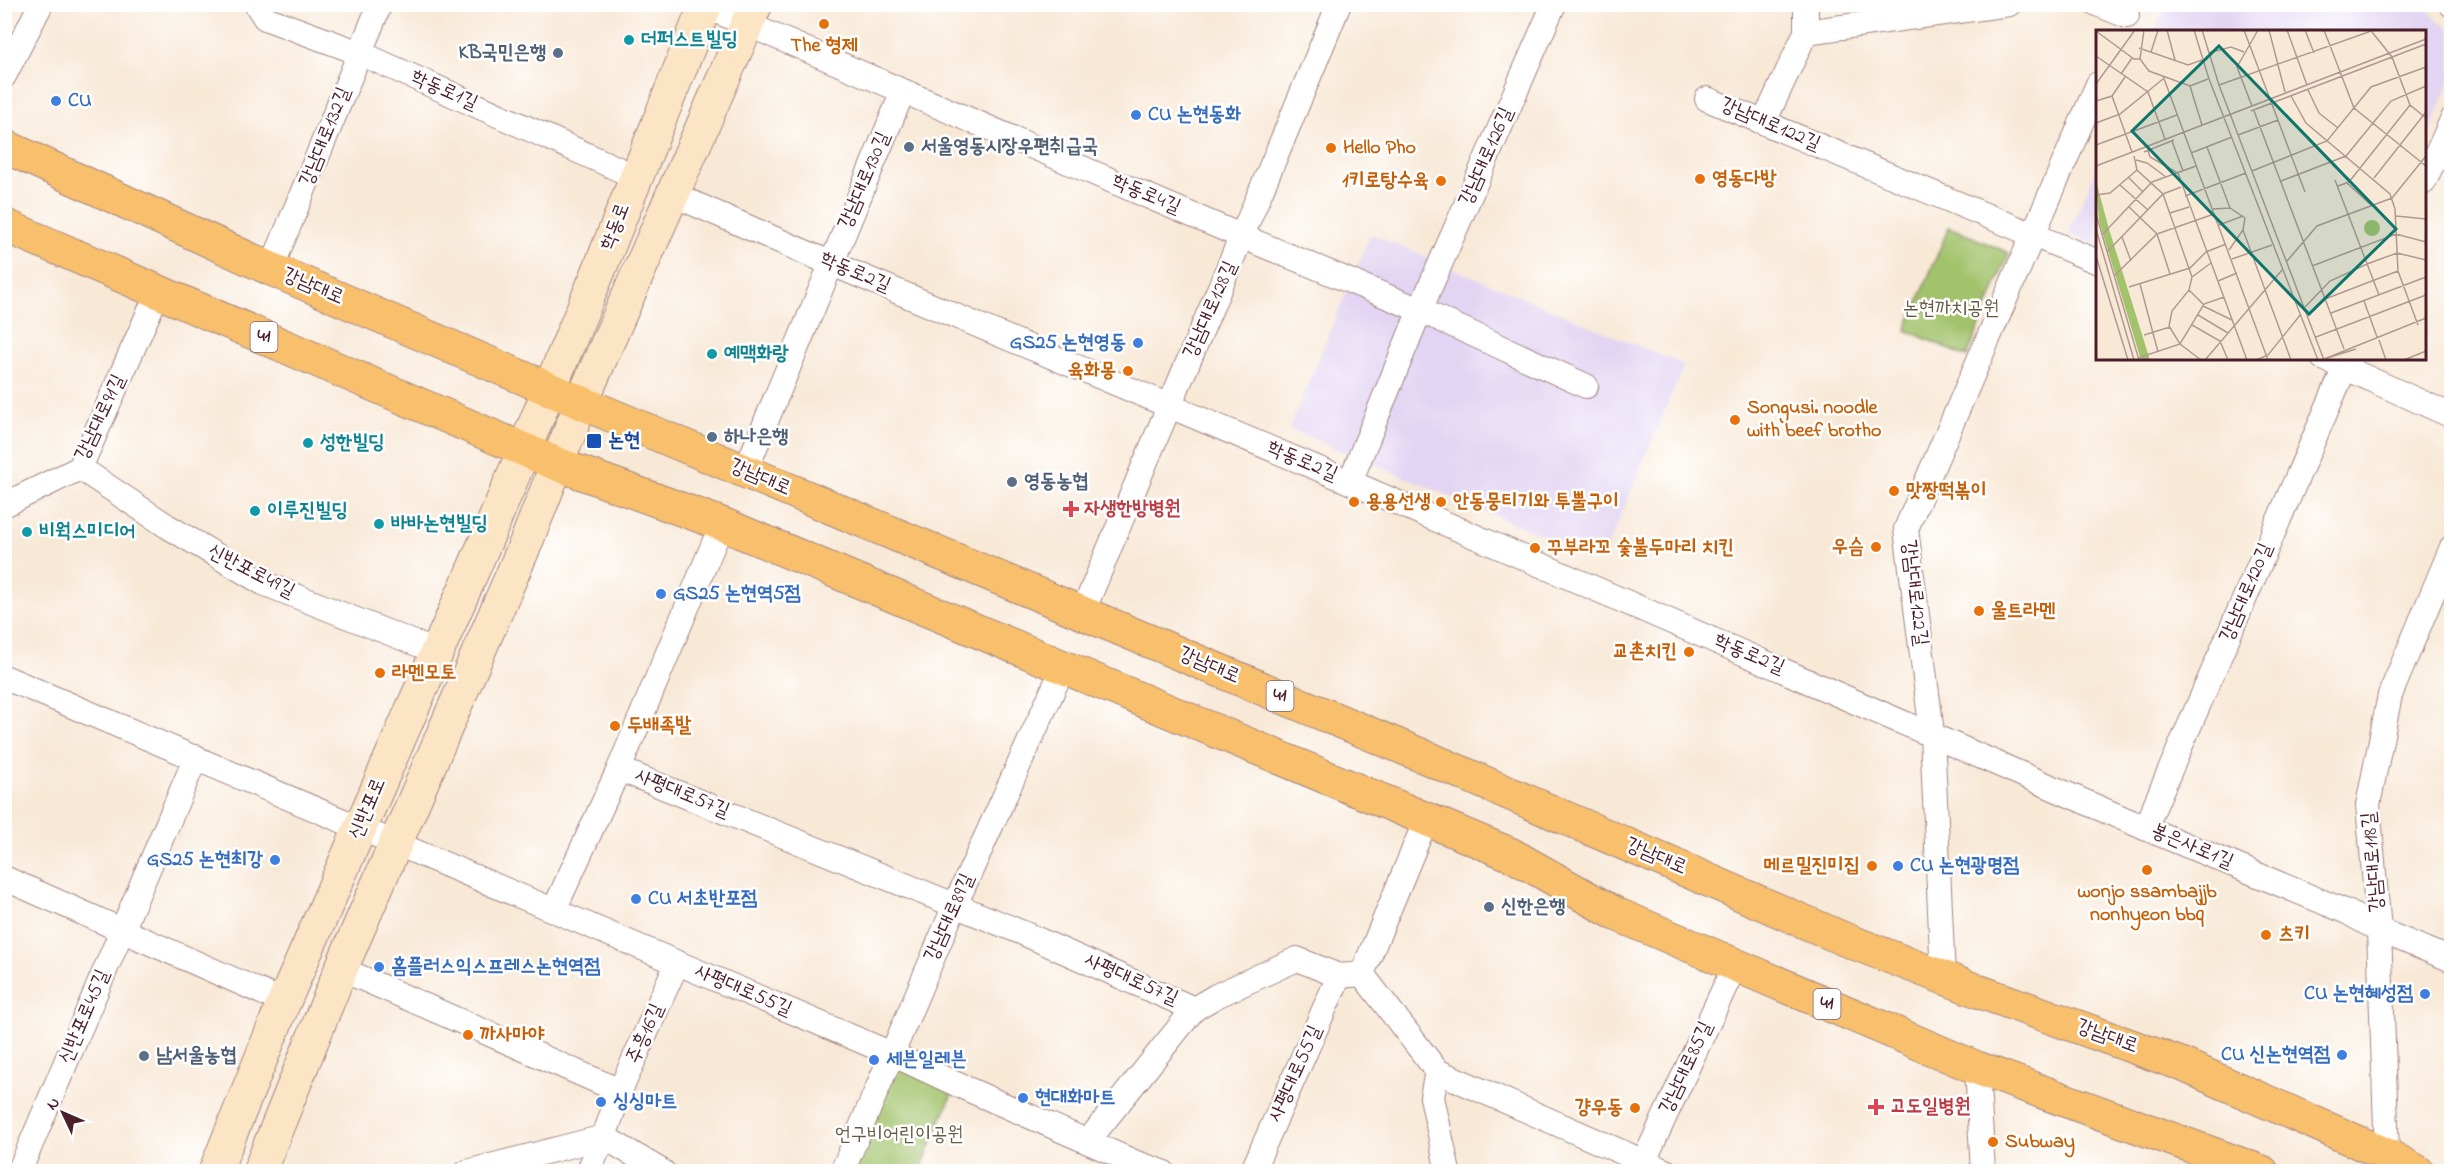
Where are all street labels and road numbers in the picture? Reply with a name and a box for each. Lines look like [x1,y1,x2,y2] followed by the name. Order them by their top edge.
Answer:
[406,63,482,119] street label: 학동로1길
[293,83,359,191] street label: 강남대로132길
[1715,91,1825,159] street label: 강남대로122길
[1452,103,1522,211] street label: 강남대로126길
[831,128,899,234] street label: 강남대로130길
[1107,167,1185,223] street label: 학동로4길
[594,199,638,255] street label: 학동로
[815,245,895,301] street label: 학동로2길
[1177,256,1245,364] street label: 강남대로128길
[278,261,348,313] street label: 강남대로
[250,322,278,352] road number: 41
[68,370,134,466] street label: 강남대로91길
[1262,434,1342,490] street label: 학동로2길
[725,452,795,504] street label: 강남대로
[202,538,300,606] street label: 신반포로49길
[1893,538,1935,648] street label: 강남대로122길
[2213,539,2281,647] street label: 강남대로120길
[1709,627,1789,683] street label: 학동로2길
[1174,640,1244,692] street label: 강남대로
[1266,681,1294,711] road number: 41
[630,762,734,826] street label: 사평대로57길
[342,774,394,844] street label: 신반포로
[2355,811,2393,913] street label: 강남대로118길
[2146,817,2238,877] street label: 봉은사로1길
[1621,831,1691,883] street label: 강남대로
[918,869,982,967] street label: 강남대로89길
[1079,946,1183,1014] street label: 사평대로57길
[690,957,796,1025] street label: 사평대로55길
[52,965,118,1069] street label: 신반포로45길
[1814,989,1840,1019] road number: 41
[620,999,672,1069] street label: 주흥16길
[2072,1012,2142,1062] street label: 강남대로
[1653,1017,1721,1119] street label: 강남대로85길
[1262,1021,1330,1127] street label: 사평대로55길

